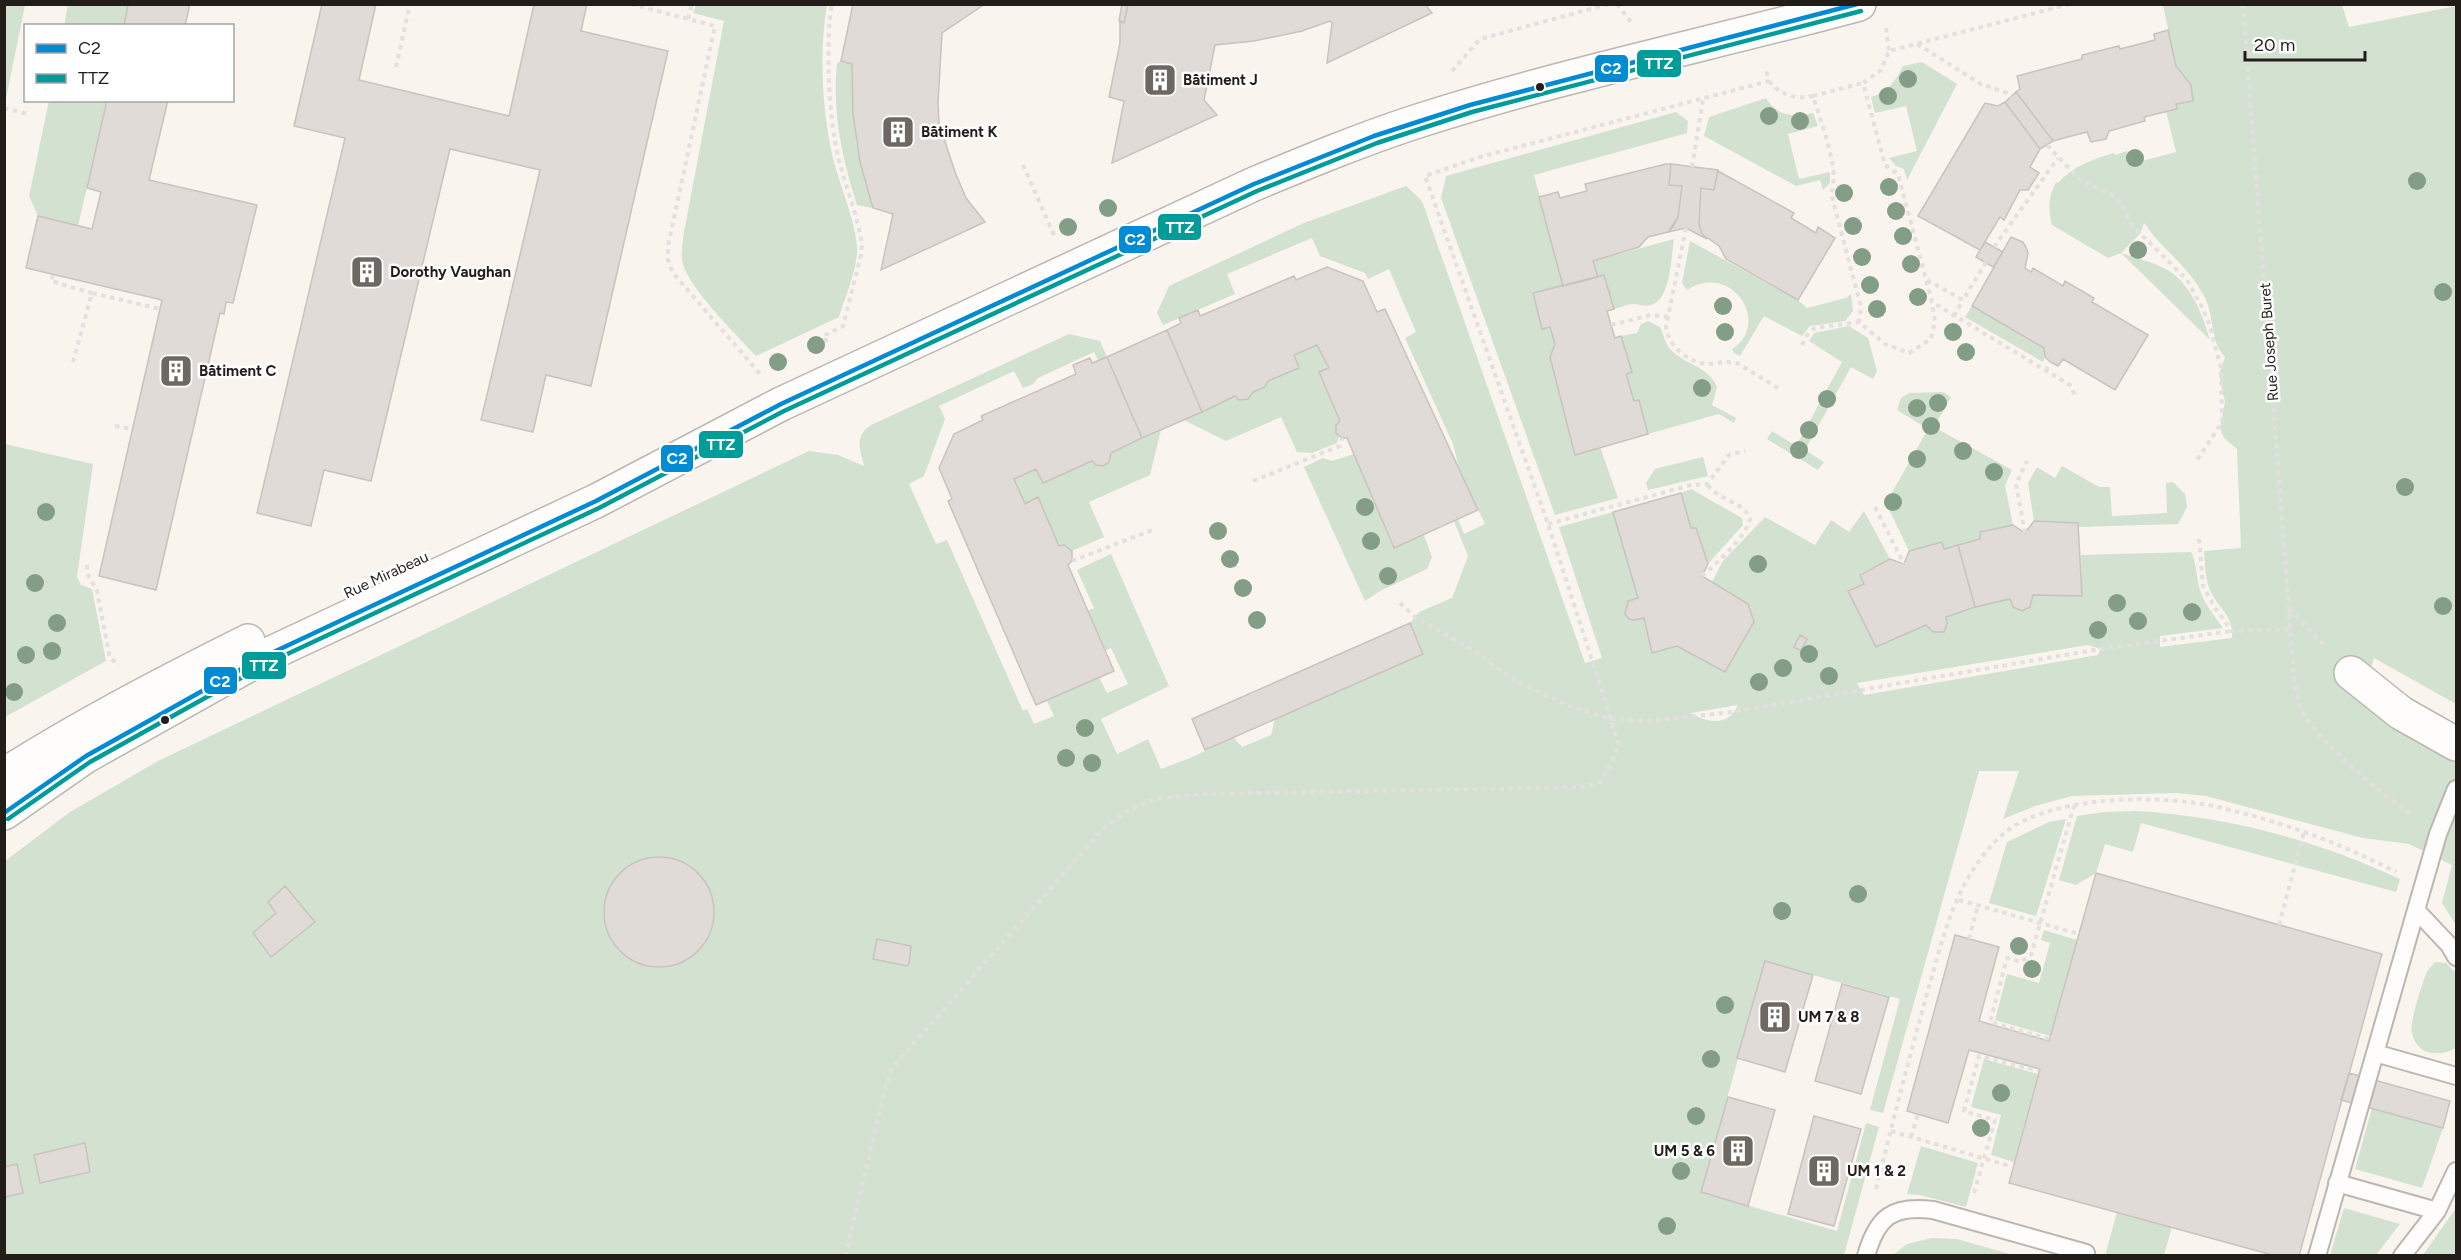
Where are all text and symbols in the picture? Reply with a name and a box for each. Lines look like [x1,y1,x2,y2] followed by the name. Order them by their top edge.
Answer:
[24,24,234,102] legend
[2245,24,2365,62] scale bar
[2254,34,2295,56] text: 20 m
[78,37,101,59] text: C2
[1636,49,1682,78] line badge: TTZ
[1594,54,1629,83] line badge: C2
[1645,54,1673,73] text: TTZ
[1601,59,1621,78] text: C2
[1142,62,1178,98] building icon: Bâtiment J
[78,67,109,89] text: TTZ
[1183,71,1258,89] place label: Bâtiment J
[1534,81,1546,93] unlabelled marker
[880,114,916,150] building icon: Bâtiment K
[921,123,998,141] place label: Bâtiment K
[1157,213,1202,241] line badge: TTZ
[1166,218,1194,237] text: TTZ
[1118,225,1152,254] line badge: C2
[1125,230,1145,249] text: C2
[349,254,385,290] building icon: Dorothy Vaughan
[390,263,511,281] place label: Dorothy Vaughan
[2256,282,2282,402] street label: Rue Joseph Buret
[158,353,194,389] building icon: Bâtiment C
[199,362,277,380] place label: Bâtiment C
[698,430,744,459] line badge: TTZ
[707,435,735,454] text: TTZ
[660,444,694,473] line badge: C2
[667,449,687,468] text: C2
[341,547,431,603] street label: Rue Mirabeau
[241,651,287,680] line badge: TTZ
[250,656,278,675] text: TTZ
[203,666,238,695] line badge: C2
[210,672,230,691] text: C2
[159,714,171,726] unlabelled marker
[1757,999,1793,1035] building icon: UM 7 & 8
[1798,1008,1859,1026] place label: UM 7 & 8
[1720,1133,1756,1169] building icon: UM 5 & 6
[1654,1142,1715,1160] place label: UM 5 & 6
[1806,1153,1842,1189] building icon: UM 1 & 2
[1847,1162,1906,1180] place label: UM 1 & 2

